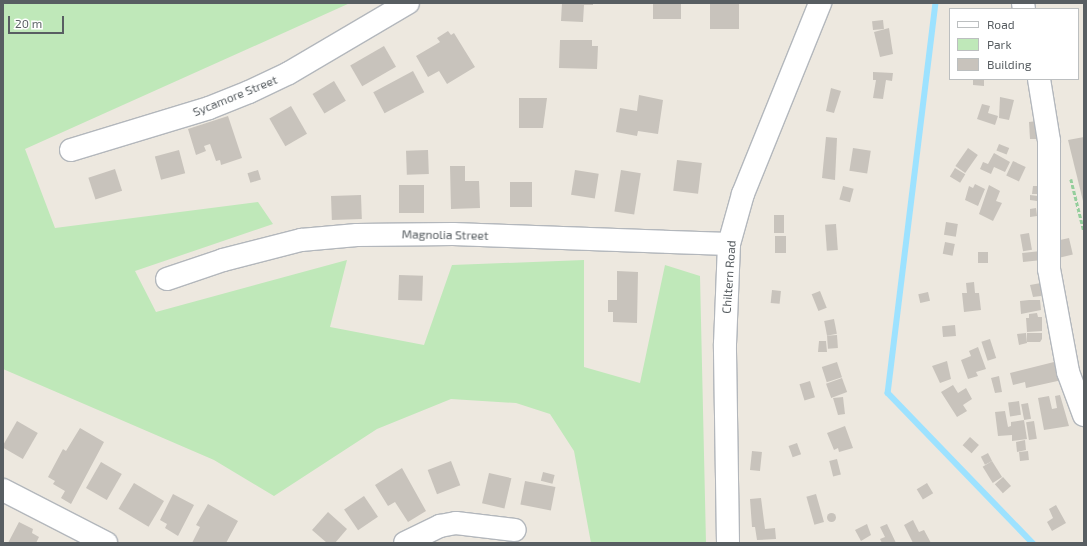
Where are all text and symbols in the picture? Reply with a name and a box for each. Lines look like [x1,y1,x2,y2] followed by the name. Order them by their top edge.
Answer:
[10,8,66,34] scale bar
[949,8,1079,80] legend
[15,16,42,30] text: 20 m
[987,17,1015,31] text: Road
[987,37,1012,51] text: Park
[987,57,1031,71] text: Building
[191,73,279,119] street label: Sycamore Street
[402,227,488,243] street label: Magnolia Street
[719,240,739,314] street label: Chiltern Road

